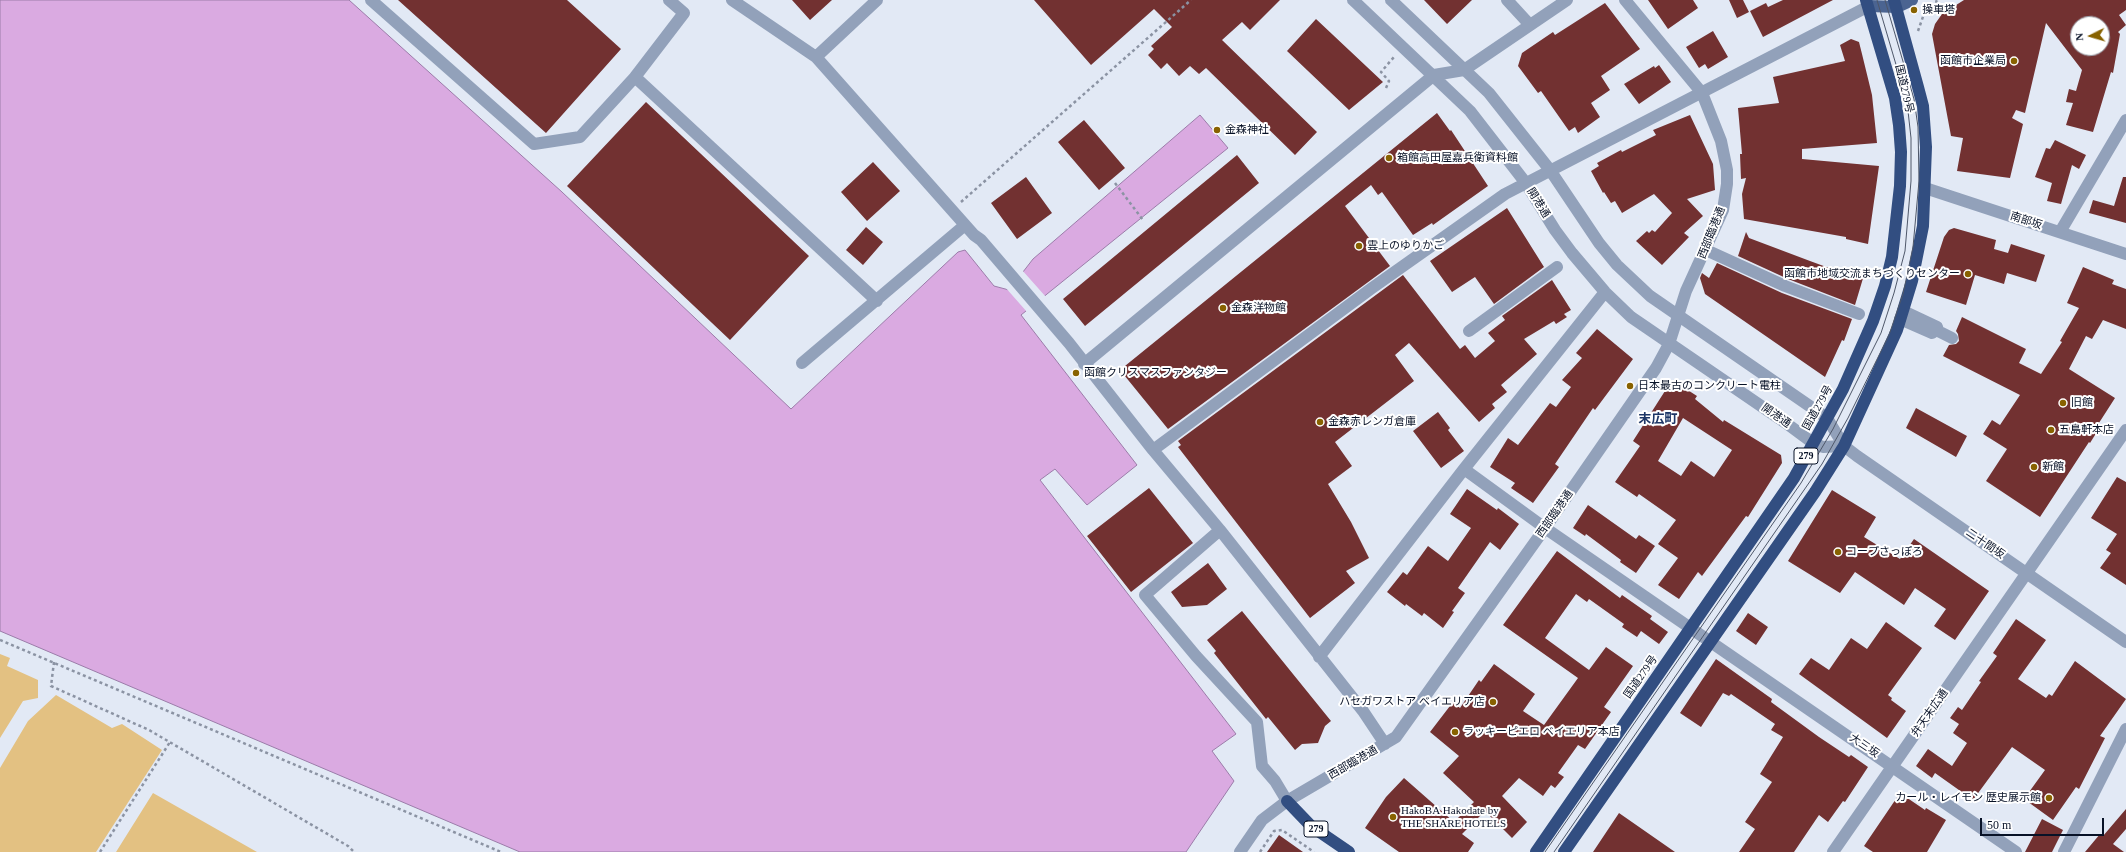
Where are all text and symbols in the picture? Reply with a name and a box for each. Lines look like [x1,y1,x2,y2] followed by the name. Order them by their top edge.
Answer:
[1922,3,1955,17] place label: 操車塔
[1909,5,1919,15] marker: 操車塔
[2070,16,2110,56] north arrow
[2073,32,2085,41] text: N
[1940,54,2006,68] place label: 函館市企業局
[2009,56,2019,66] marker: 函館市企業局
[1892,63,1916,115] street label: 国道279号
[1225,123,1269,137] place label: 金森神社
[1212,125,1222,135] marker: 金森神社
[1397,151,1518,165] place label: 箱館高田屋嘉兵衛資料館
[1384,153,1394,163] marker: 箱館高田屋嘉兵衛資料館
[1524,186,1552,220] street label: 開港通
[1696,205,1728,261] street label: 西部臨港通
[2008,210,2044,232] street label: 南部坂
[1367,239,1444,253] place label: 雲上のゆりかご
[1354,241,1364,251] marker: 雲上のゆりかご
[1784,267,1960,281] place label: 函館市地域交流まちづくりセンター
[1963,269,1973,279] marker: 函館市地域交流まちづくりセンター
[1231,301,1286,315] place label: 金森洋物館
[1218,303,1228,313] marker: 金森洋物館
[1084,366,1227,380] place label: 函館クリスマスファンタジー
[1071,368,1081,378] marker: 函館クリスマスファンタジー
[1638,379,1781,393] place label: 日本最古のコンクリート電柱
[1625,381,1635,391] marker: 日本最古のコンクリート電柱
[1800,383,1836,433] street label: 国道279号
[2071,396,2093,410] place label: 旧館
[2058,398,2068,408] marker: 旧館
[1759,401,1793,431] street label: 開港通
[1639,412,1677,428] district label: 末広町
[1328,415,1416,429] place label: 金森赤レンガ倉庫
[1315,417,1325,427] marker: 金森赤レンガ倉庫
[2059,423,2114,437] place label: 五島軒本店
[2046,425,2056,435] marker: 五島軒本店
[1794,448,1818,464] road number: 279
[2042,460,2064,474] place label: 新館
[2029,462,2039,472] marker: 新館
[1534,488,1576,540] street label: 西部臨港通
[1963,526,2007,562] street label: 二十間坂
[1846,545,1923,559] place label: コープさっぽろ
[1833,547,1843,557] marker: コープさっぽろ
[1621,653,1661,701] street label: 国道279号
[1909,687,1951,739] street label: 弁天末広通
[1339,695,1485,709] place label: ハセガワストア べイエリア店
[1488,697,1498,707] marker: ハセガワストア べイエリア店
[1463,725,1620,739] place label: ラッキーピエロ ベイエリア本店
[1450,727,1460,737] marker: ラッキーピエロ ベイエリア本店
[1847,731,1881,761] street label: 大三坂
[1326,744,1380,782] street label: 西部臨港通
[1895,791,2041,805] place label: カール・レイモン 歴史展示館
[2044,793,2054,803] marker: カール・レイモン 歴史展示館
[1401,804,1506,830] place label: HakoBA Hakodate by THE SHARE HOTELS
[1982,810,2106,836] scale bar
[1388,812,1398,822] marker: HakoBA Hakodate by THE SHARE HOTELS
[1987,818,2011,832] text: 50 m
[1304,821,1328,837] road number: 279

